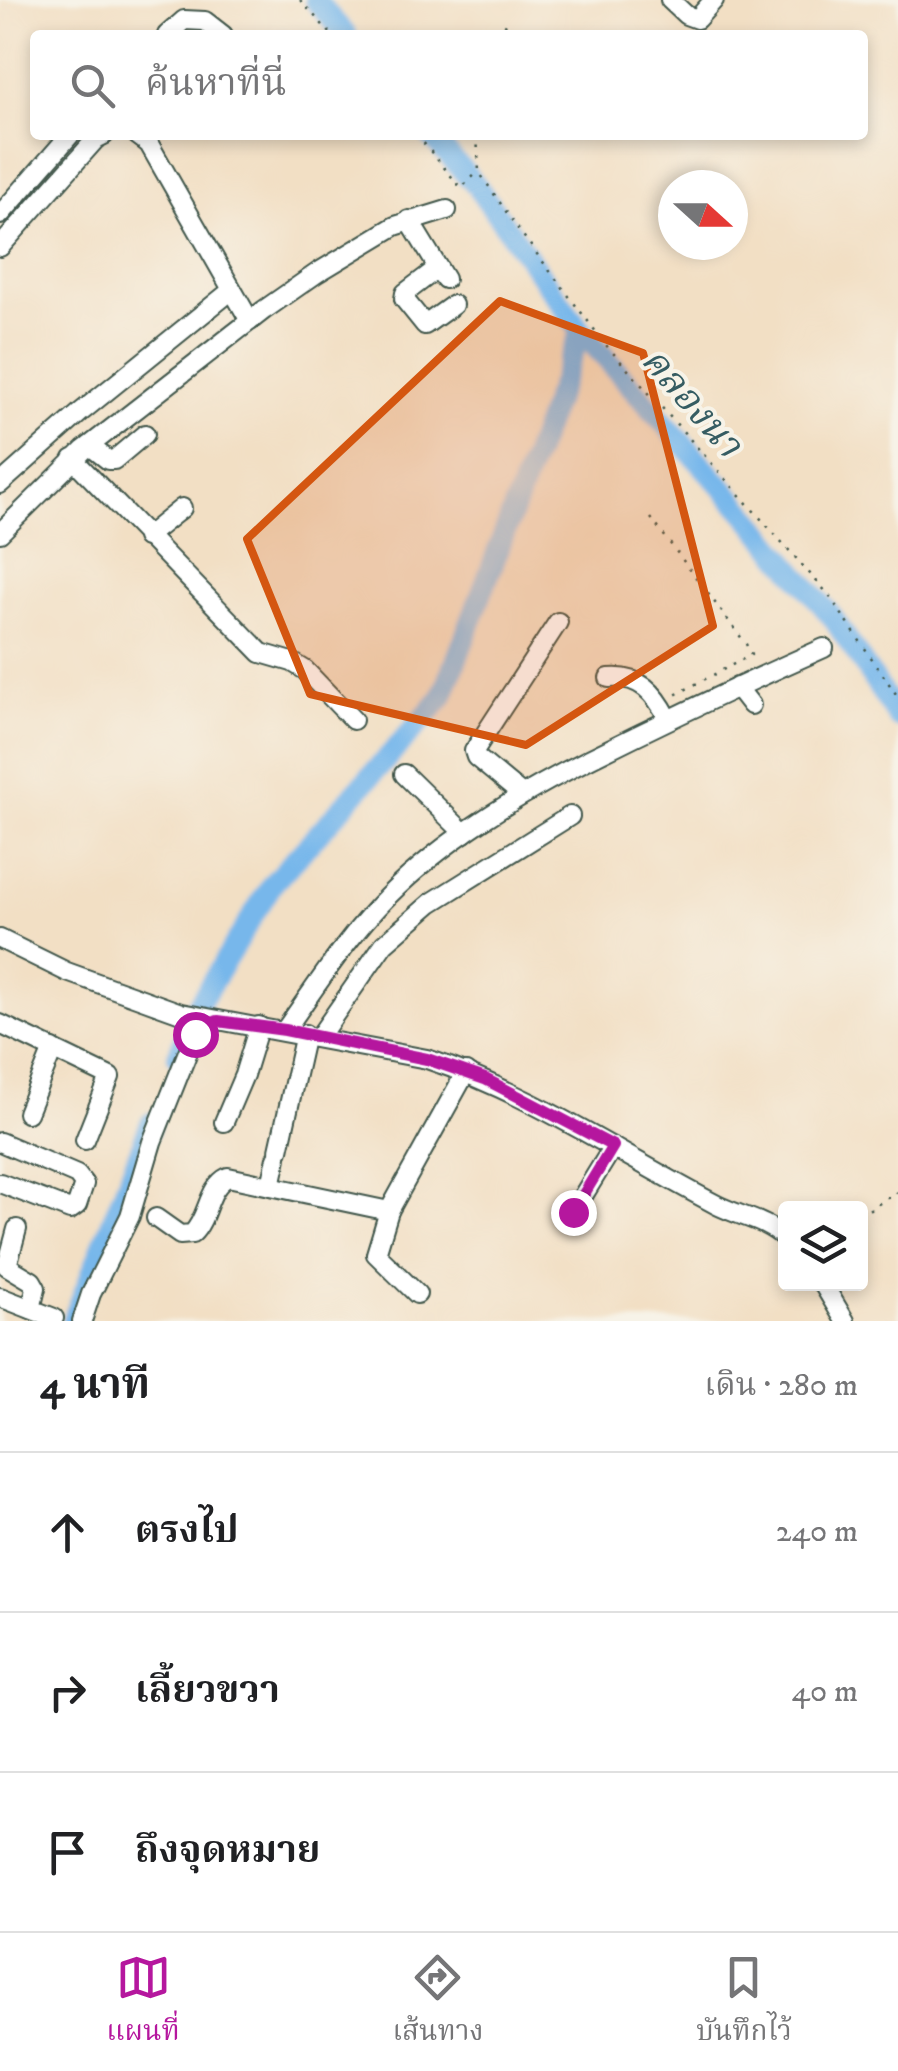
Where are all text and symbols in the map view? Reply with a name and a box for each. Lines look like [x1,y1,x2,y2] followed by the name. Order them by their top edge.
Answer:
[30,30,868,140] search box
[65,58,120,113] icon: search
[145,60,286,108] text: ค้นหาที่นี่
[658,170,748,260] north arrow
[630,338,753,469] water label: คลองนา
[173,1012,219,1058] route start
[551,1190,597,1236] route end
[778,1201,868,1291] map controls
[778,1201,868,1291] button: layers
[40,1360,150,1412] text: 4 นาที
[704,1366,858,1406] text: เดิน · 280 m
[40,1505,95,1560] icon: ahead
[135,1507,239,1555] text: ตรงไป
[776,1512,858,1552] text: 240 m
[40,1665,95,1720] icon: right
[135,1667,280,1715] text: เลี้ยวขวา
[791,1672,858,1712] text: 40 m
[40,1825,95,1880] icon: arrive
[135,1827,320,1875] text: ถึงจุดหมาย
[106,1950,180,2055] tab: แผนที่
[392,1950,484,2055] tab: เส้นทาง
[696,1950,792,2055] tab: บันทึกไว้

